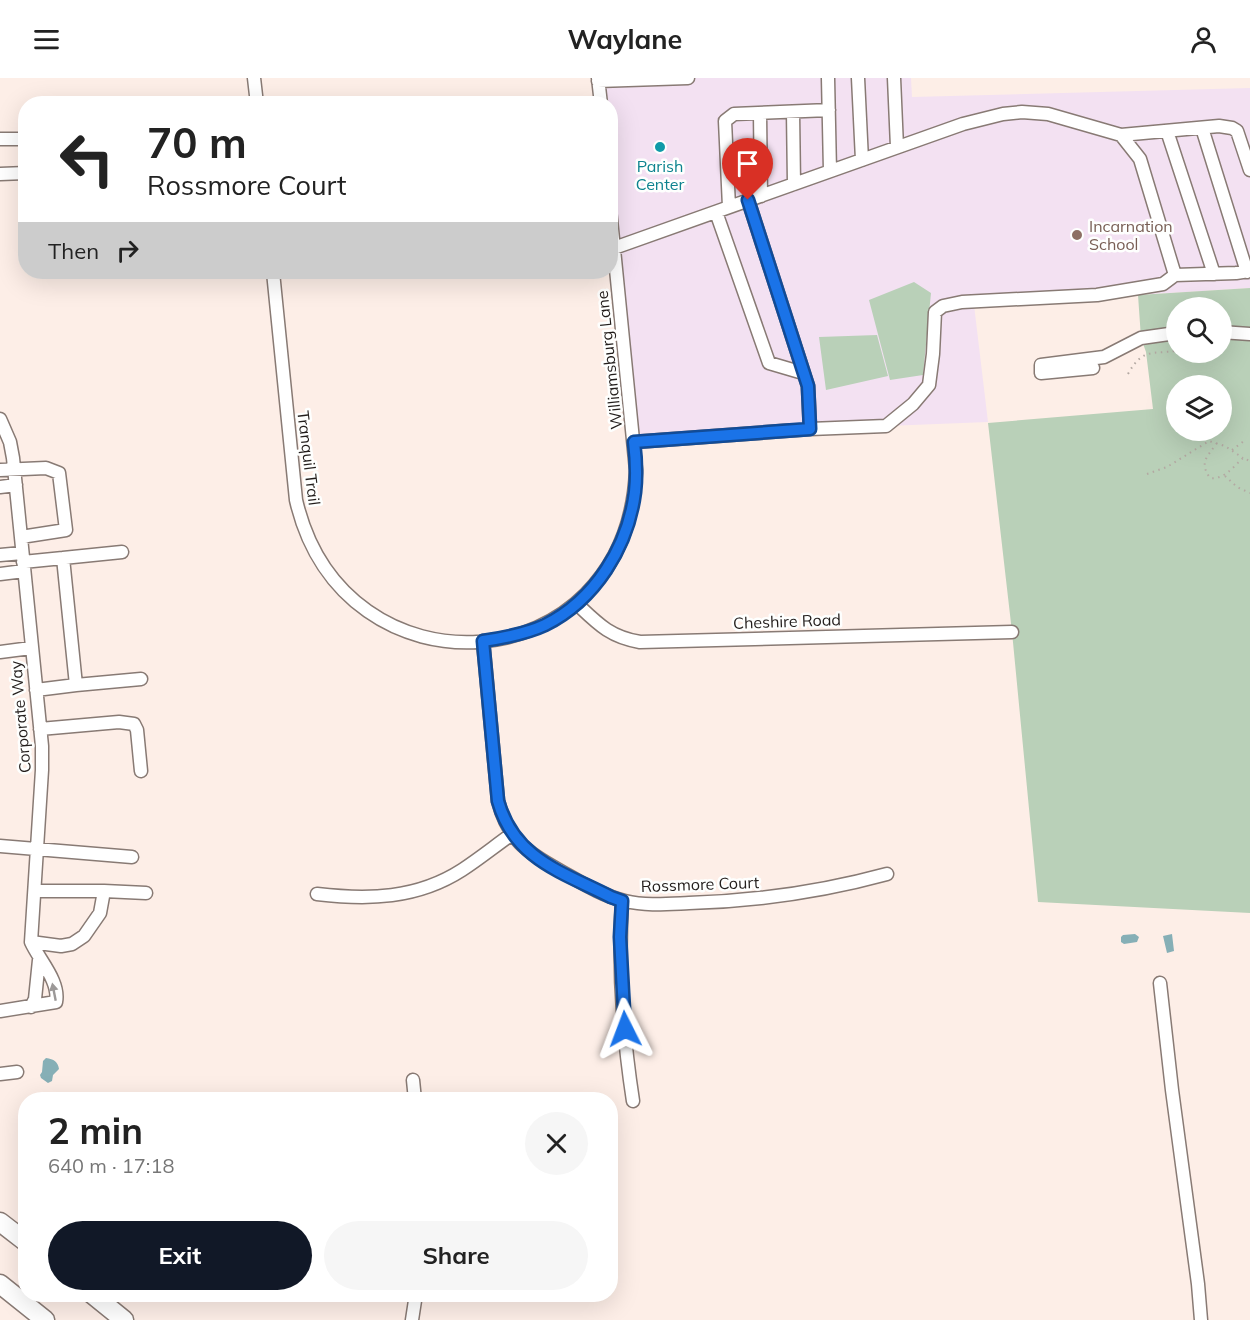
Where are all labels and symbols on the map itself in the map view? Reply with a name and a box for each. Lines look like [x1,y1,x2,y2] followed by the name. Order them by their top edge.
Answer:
[722,138,773,200] pin
[653,140,667,154] marker: Parish Center
[636,156,684,194] place label: Parish Center
[1089,216,1173,254] place label: Incarnation School
[1070,228,1084,242] marker: Incarnation School
[592,290,626,430] street label: Williamsburg Lane
[293,410,325,506] street label: Tranquil Trail
[733,609,841,633] street label: Cheshire Road
[5,660,35,774] street label: Corporate Way
[641,872,760,896] street label: Rossmore Court
[49,982,58,1001] one-way arrow
[593,997,657,1061] position arrow

